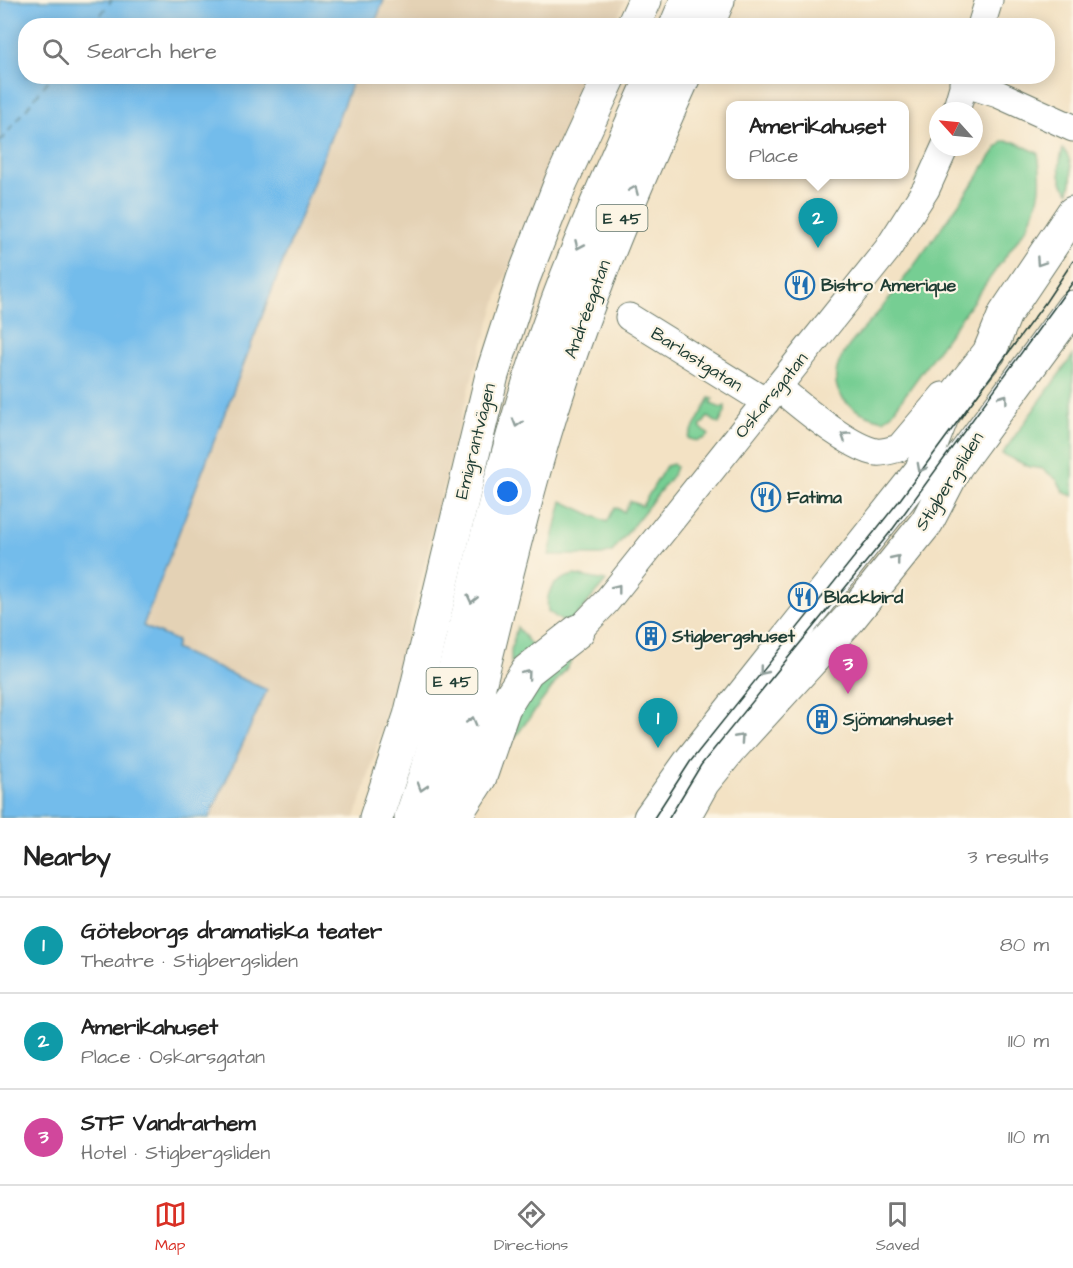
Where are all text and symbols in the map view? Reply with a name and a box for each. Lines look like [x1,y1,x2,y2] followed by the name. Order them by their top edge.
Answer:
[18,18,1055,84] search box
[39,35,72,68] icon: search
[87,36,217,67] text: Search here
[726,101,909,179] popup
[929,102,983,156] north arrow
[749,111,886,142] text: Amerikahuset
[749,142,798,170] text: Place
[627,185,639,196] one-way arrow
[798,198,838,248] pin: 2
[596,205,648,231] road number: E 45
[574,239,586,250] one-way arrow
[1037,255,1048,266] one-way arrow
[558,256,618,362] street label: Andréegatan
[784,269,816,301] restaurant icon: Bistro Amerique
[821,273,956,298] place label: Bistro Amerique
[645,321,747,398] street label: Barlastgatan
[729,347,815,444] street label: Oskarsgatan
[449,381,503,502] street label: Emigrantvägen
[997,393,1008,404] one-way arrow
[512,417,524,428] one-way arrow
[909,427,991,536] street label: Stigbergsliden
[841,432,852,443] one-way arrow
[917,462,929,473] one-way arrow
[493,477,522,506] your location
[750,481,782,513] restaurant icon: Fatima
[787,485,843,510] place label: Fatima
[889,555,900,566] one-way arrow
[787,581,819,613] restaurant icon: Blackbird
[609,583,620,594] one-way arrow
[824,585,904,610] place label: Blackbird
[466,594,479,604] one-way arrow
[635,620,667,652] building icon: Stigbergshuset
[671,624,796,650] place label: Stigbergshuset
[828,644,868,694] pin: 3
[759,664,770,675] one-way arrow
[426,668,478,694] road number: E 45
[520,670,531,681] one-way arrow
[638,698,678,748] pin: 1
[806,703,838,735] building icon: Sjömanshuset
[842,707,954,732] place label: Sjömanshuset
[464,717,477,727] one-way arrow
[733,734,744,744] one-way arrow
[416,781,429,792] one-way arrow
[24,839,111,875] text: Nearby
[967,843,1049,871] text: 3 results
[81,916,382,947] text: Göteborgs dramatiska teater
[42,931,45,959] text: 1
[1000,931,1049,959] text: 80 m
[81,947,298,975] text: Theatre · Stigbergsliden
[81,1012,218,1043] text: Amerikahuset
[38,1027,49,1055] text: 2
[1008,1027,1049,1055] text: 110 m
[81,1043,265,1071] text: Place · Oskarsgatan
[81,1108,256,1139] text: STF Vandrarhem
[38,1123,49,1151] text: 3
[1008,1123,1049,1151] text: 110 m
[81,1139,270,1167] text: Hotel · Stigbergsliden
[154,1198,187,1256] tab: Map
[494,1198,568,1256] tab: Directions
[876,1198,919,1256] tab: Saved

